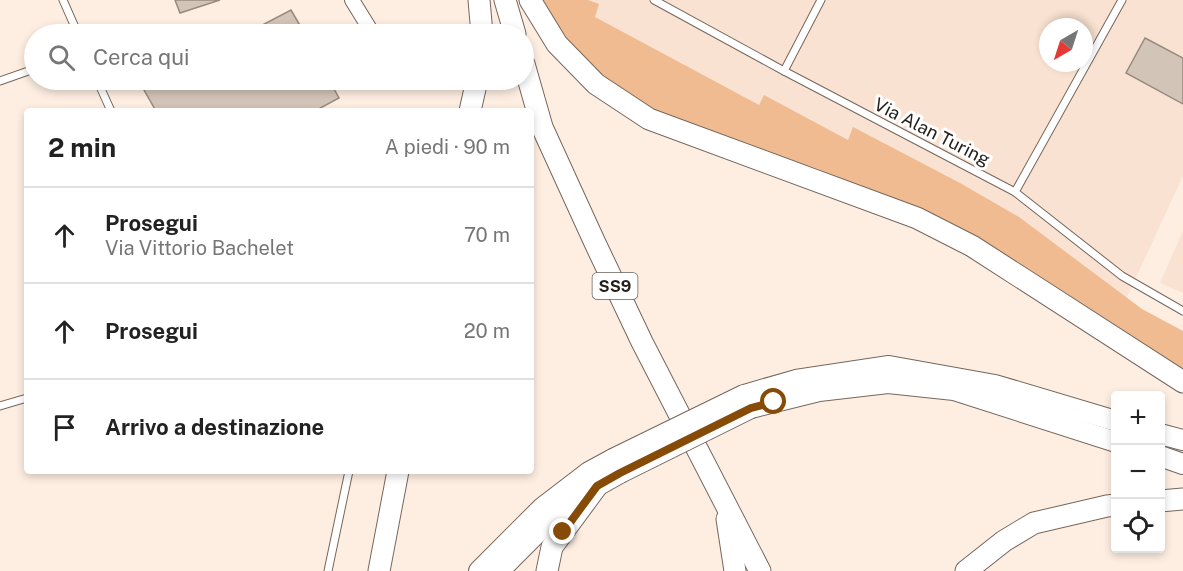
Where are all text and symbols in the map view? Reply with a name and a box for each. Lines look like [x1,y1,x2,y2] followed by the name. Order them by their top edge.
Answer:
[1039,18,1093,72] north arrow
[24,24,534,90] search box
[45,41,78,74] icon: search
[93,44,190,70] text: Cerca qui
[871,93,994,170] street label: Via Alan Turing
[48,132,116,163] text: 2 min
[385,135,510,159] text: A piedi · 90 m
[105,210,198,236] text: Prosegui
[48,219,81,252] icon: ahead
[464,223,510,247] text: 70 m
[105,236,294,260] text: Via Vittorio Bachelet
[592,273,638,299] road number: SS9
[48,315,81,348] icon: ahead
[105,318,198,344] text: Prosegui
[464,319,510,343] text: 20 m
[760,388,786,414] route start
[1111,391,1165,553] map controls
[1111,391,1165,445] button: +
[48,411,81,444] icon: arrive
[105,414,324,440] text: Arrivo a destinazione
[1111,445,1165,499] button: −
[1111,499,1165,553] button: locate
[549,518,575,544] route end

